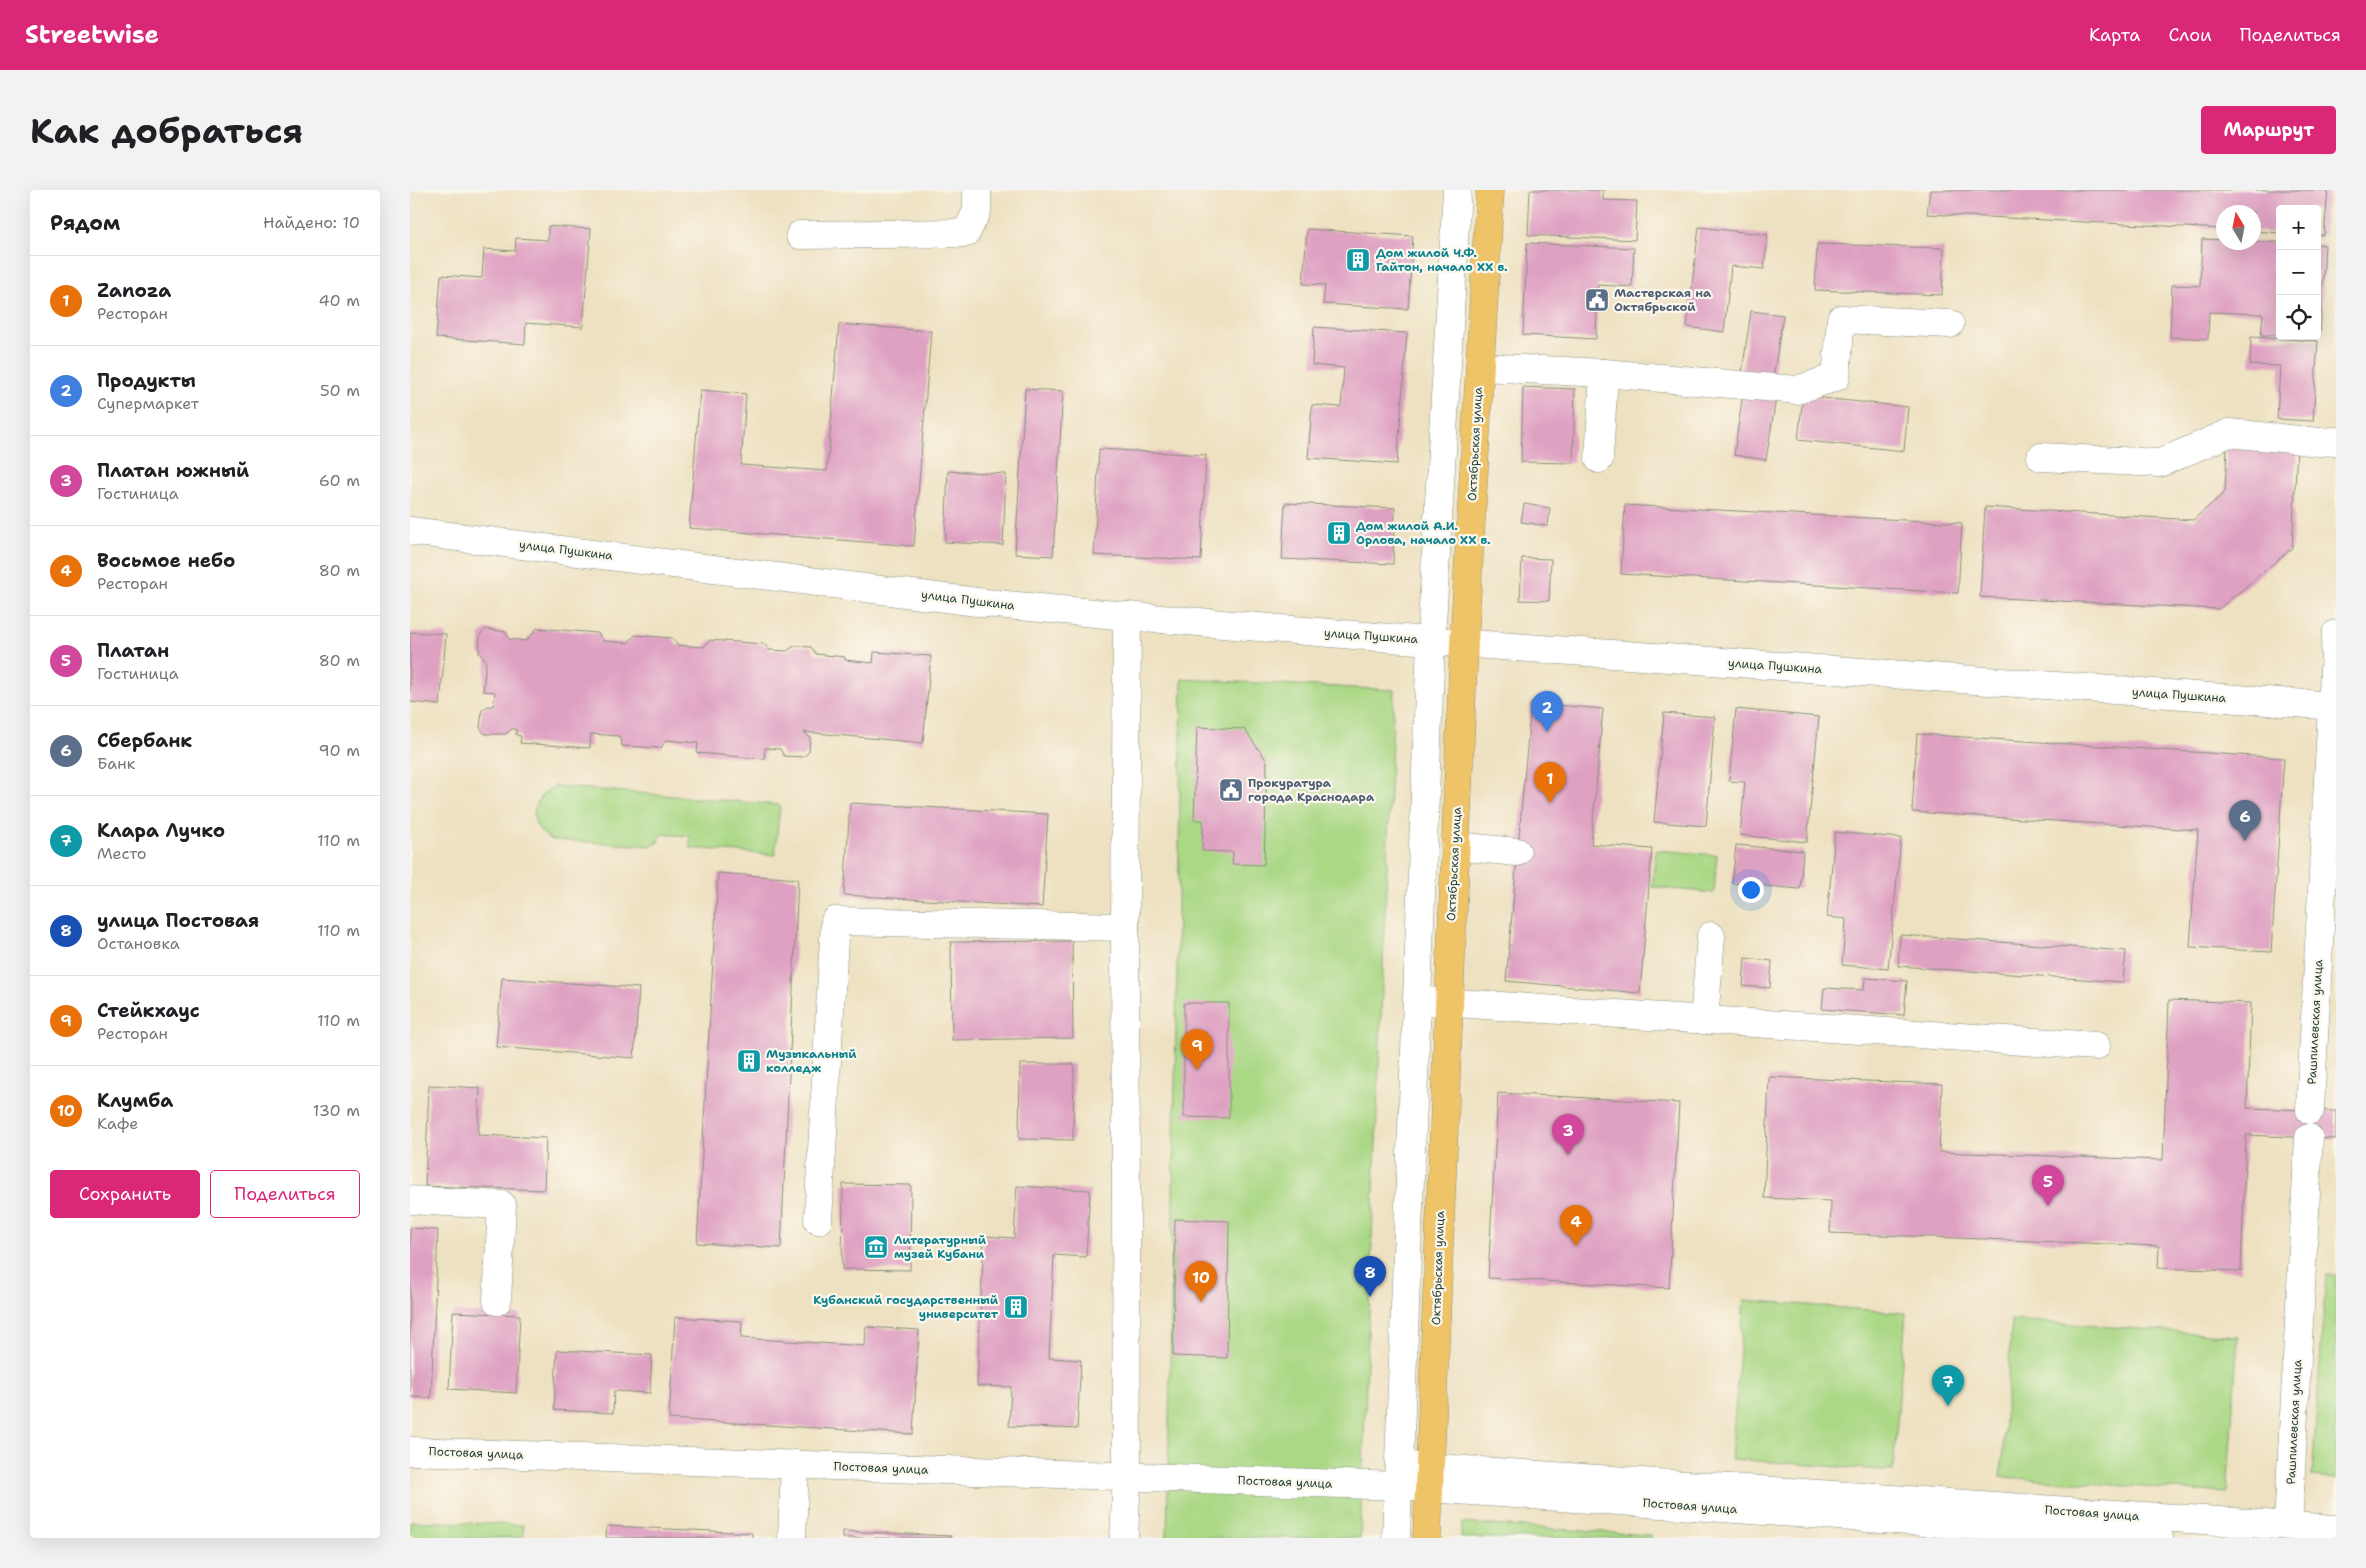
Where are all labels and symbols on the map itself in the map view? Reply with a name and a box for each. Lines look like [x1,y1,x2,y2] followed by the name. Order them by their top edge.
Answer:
[2216,205,2261,250] north arrow
[1376,245,1508,275] place label: Дом жилой Ч.Ф. Гайтон, начало XX в.
[1345,247,1371,273] building icon: Дом жилой Ч.Ф. Гайтон, начало XX в.
[1614,285,1712,315] place label: Мастерская на Октябрьской
[1584,287,1610,313] public building icon: Мастерская на Октябрьской
[1464,386,1486,501] street label: Октябрьская улица
[1356,518,1491,548] place label: Дом жилой А.И. Орлова, начало XX в.
[1326,520,1352,546] building icon: Дом жилой А.И. Орлова, начало XX в.
[518,536,614,564] street label: улица Пушкина
[920,586,1016,614] street label: улица Пушкина
[1323,625,1419,647] street label: улица Пушкина
[1727,655,1823,677] street label: улица Пушкина
[2131,684,2227,706] street label: улица Пушкина
[1531,691,1563,732] pin: 2
[1534,762,1566,803] pin: 1
[1248,775,1375,805] place label: Прокуратура города Краснодара
[1218,777,1244,803] public building icon: Прокуратура города Краснодара
[2229,800,2261,841] pin: 6
[1443,806,1465,921] street label: Октябрьская улица
[1738,877,1764,903] your location
[2304,959,2326,1085] street label: Рашпилевская улица
[1181,1029,1213,1070] pin: 9
[766,1046,857,1076] place label: Музыкальный колледж
[736,1048,762,1074] building icon: Музыкальный колледж
[1552,1114,1584,1155] pin: 3
[2032,1165,2064,1206] pin: 5
[1560,1205,1592,1246] pin: 4
[1428,1210,1448,1325] street label: Октябрьская улица
[894,1232,987,1262] place label: Литературный музей Кубани
[863,1234,889,1260] museum icon: Литературный музей Кубани
[1354,1256,1386,1297] pin: 8
[1185,1261,1217,1302] pin: 10
[813,1292,999,1322] place label: Кубанский государственный университет
[1003,1294,1029,1320] building icon: Кубанский государственный университет
[2283,1359,2305,1485] street label: Рашпилевская улица
[1932,1365,1964,1406] pin: 7
[428,1443,524,1463] street label: Постовая улица
[833,1458,929,1478] street label: Постовая улица
[1237,1472,1333,1492] street label: Постовая улица
[1642,1495,1738,1517] street label: Постовая улица
[2044,1502,2140,1524] street label: Постовая улица

